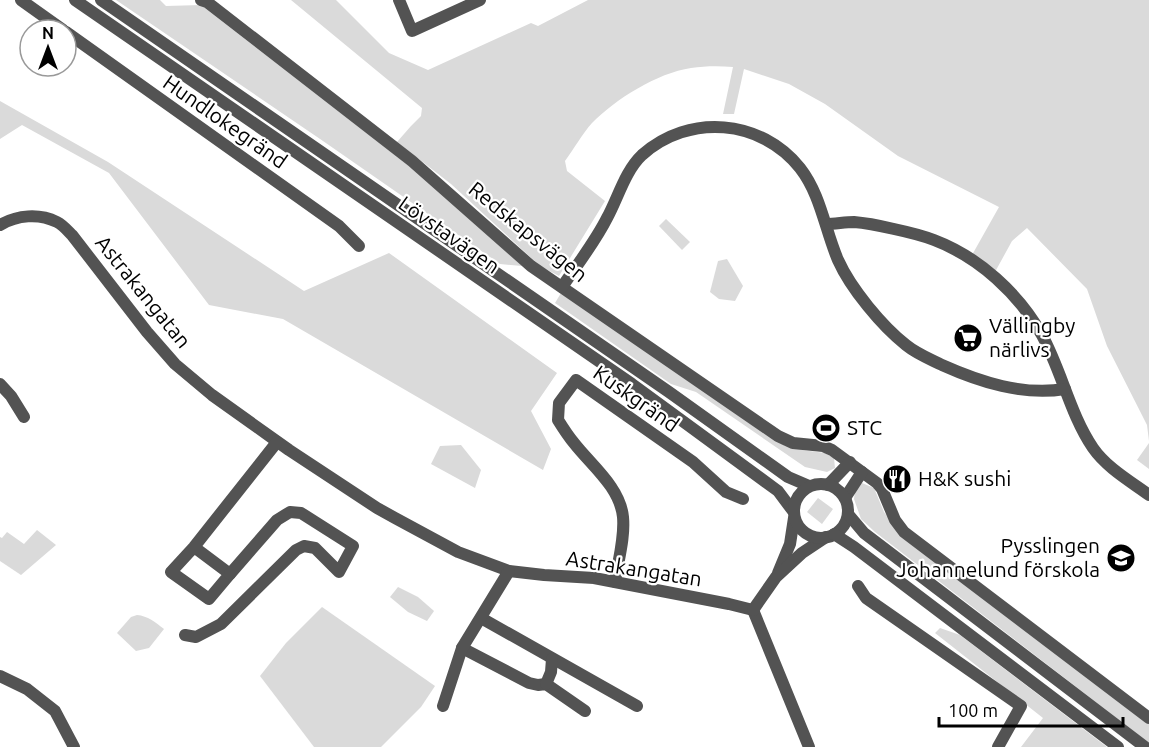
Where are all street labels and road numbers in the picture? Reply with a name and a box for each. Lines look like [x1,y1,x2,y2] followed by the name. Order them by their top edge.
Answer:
[159,70,292,173] street label: Hundlokegränd
[465,176,593,286] street label: Redskapsvägen
[394,191,505,278] street label: Lövstavägen
[91,230,196,352] street label: Astrakangatan
[589,360,684,436] street label: Kuskgränd
[564,545,704,591] street label: Astrakangatan

